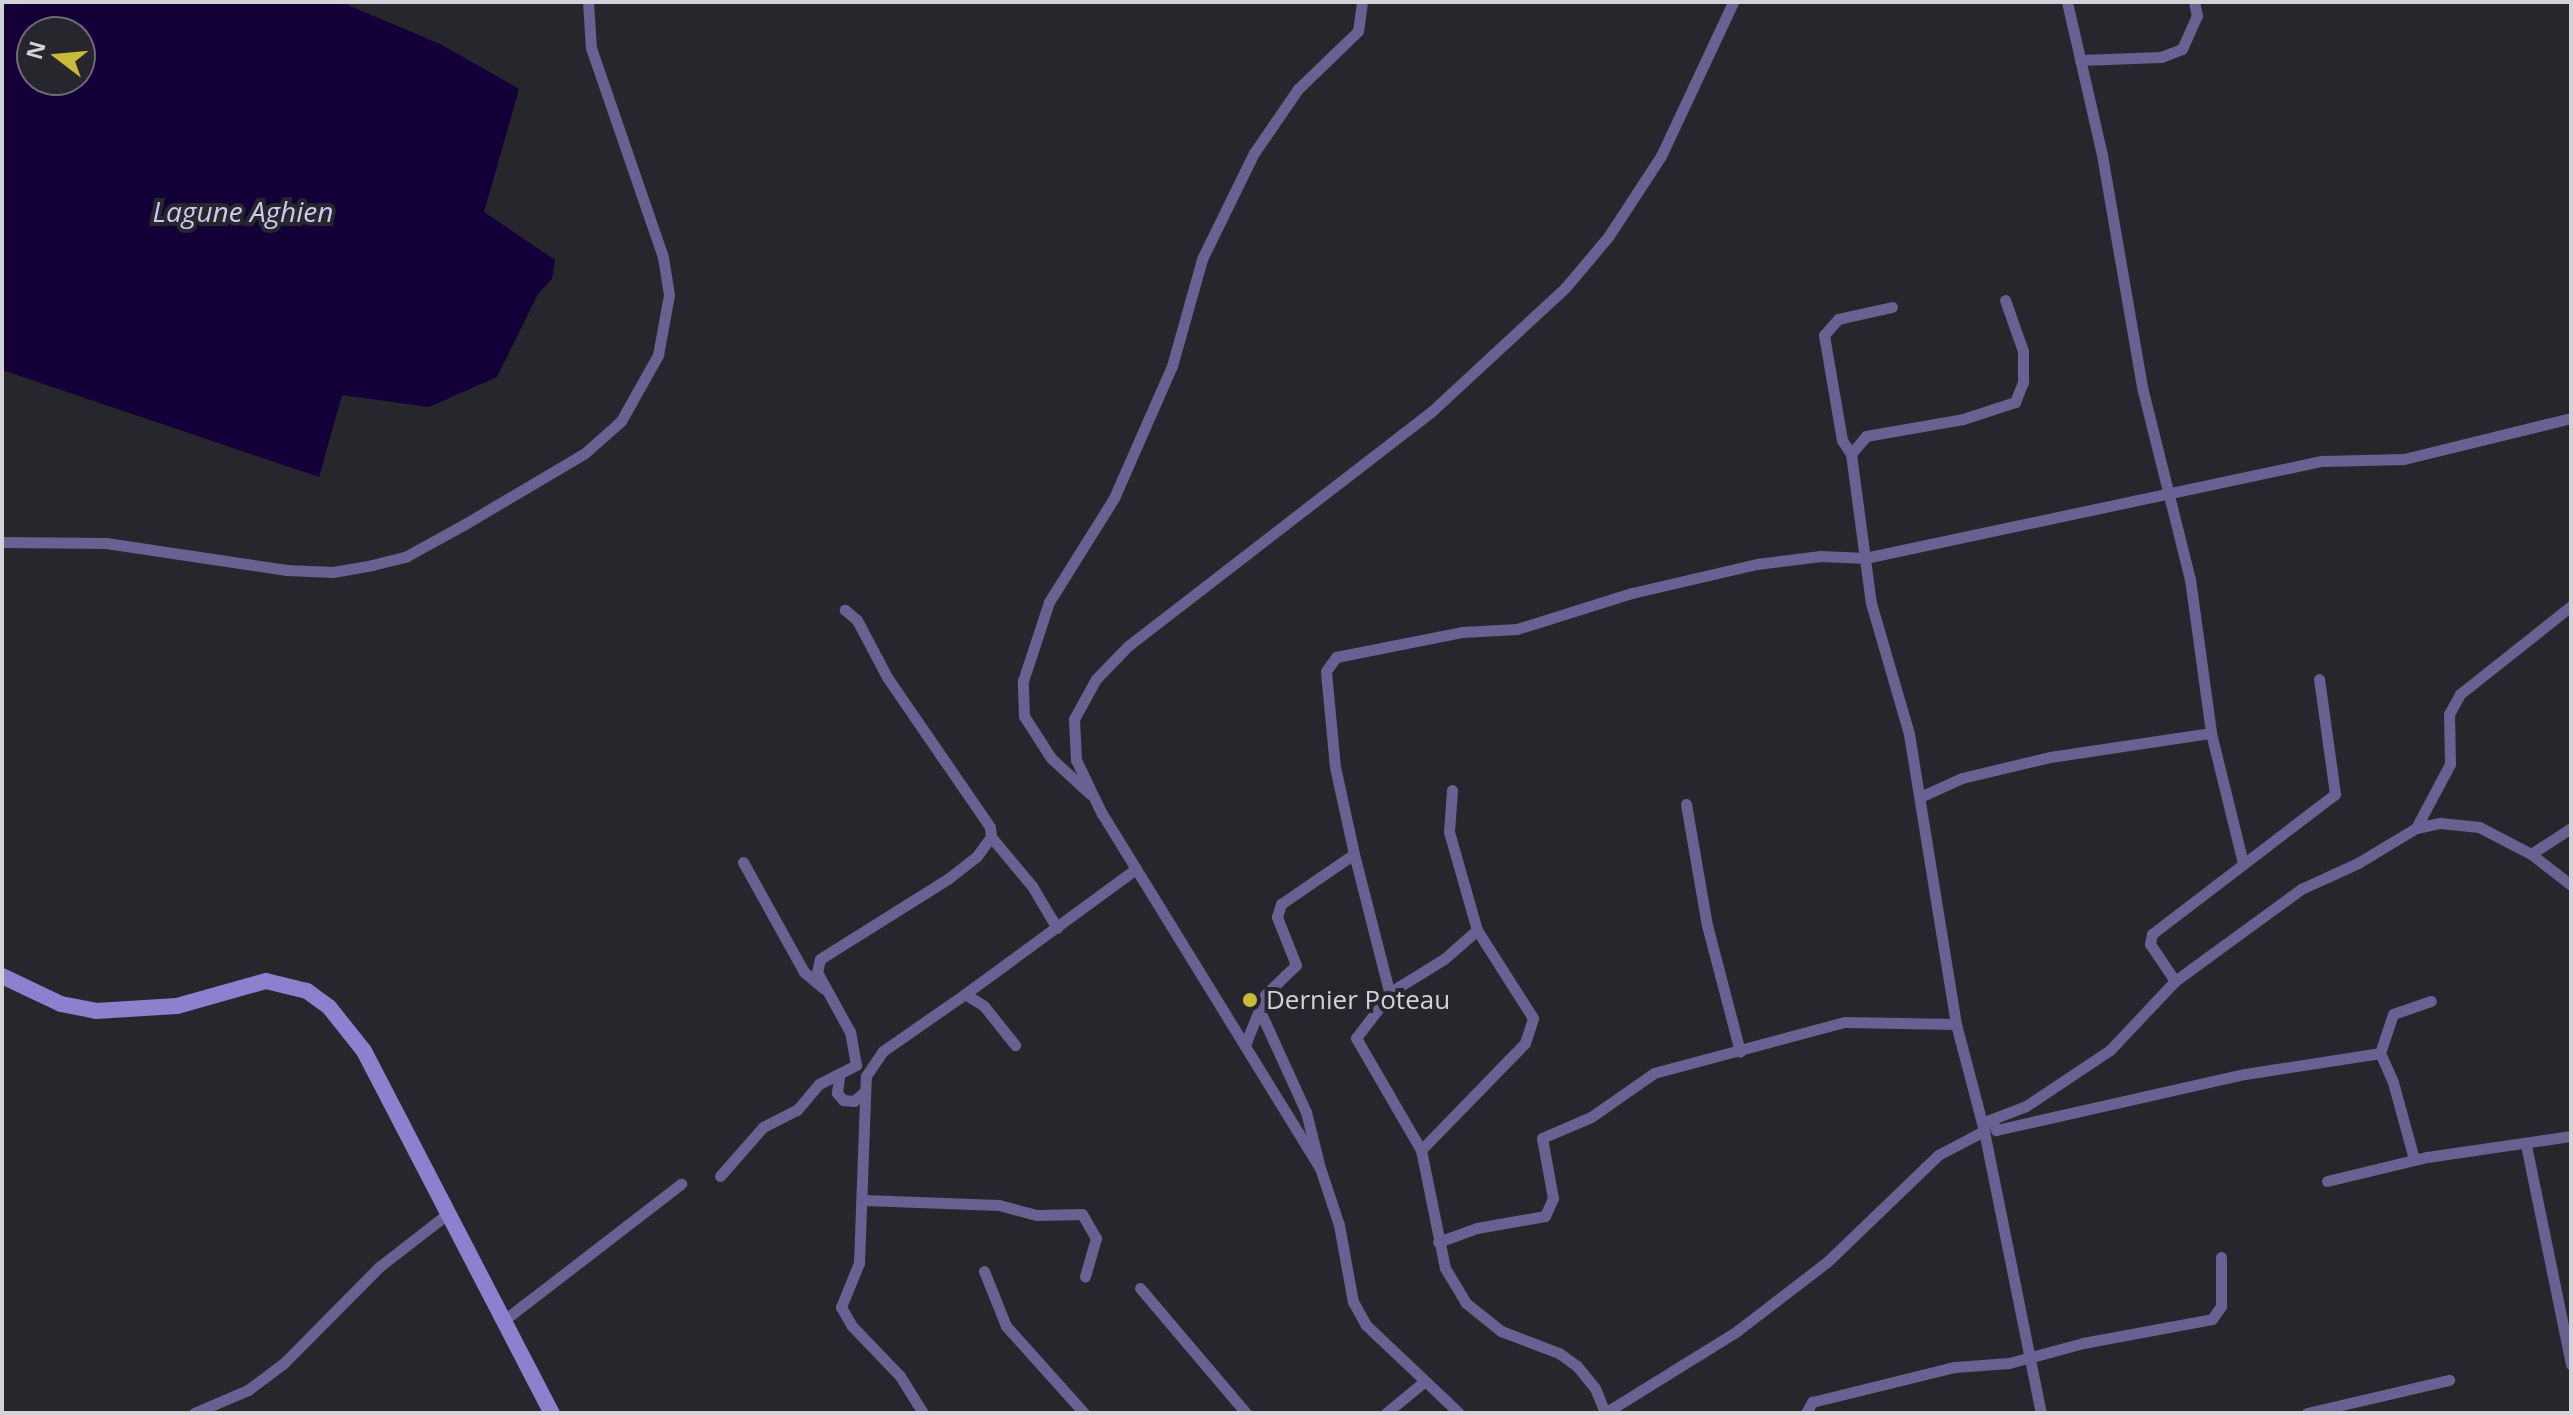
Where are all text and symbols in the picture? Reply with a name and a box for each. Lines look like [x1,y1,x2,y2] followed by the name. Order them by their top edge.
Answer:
[16,16,96,96] north arrow
[18,37,52,63] text: N
[153,194,333,228] water label: Lagune Aghien
[1266,984,1450,1016] place label: Dernier Poteau
[1241,991,1259,1009] marker: Dernier Poteau

